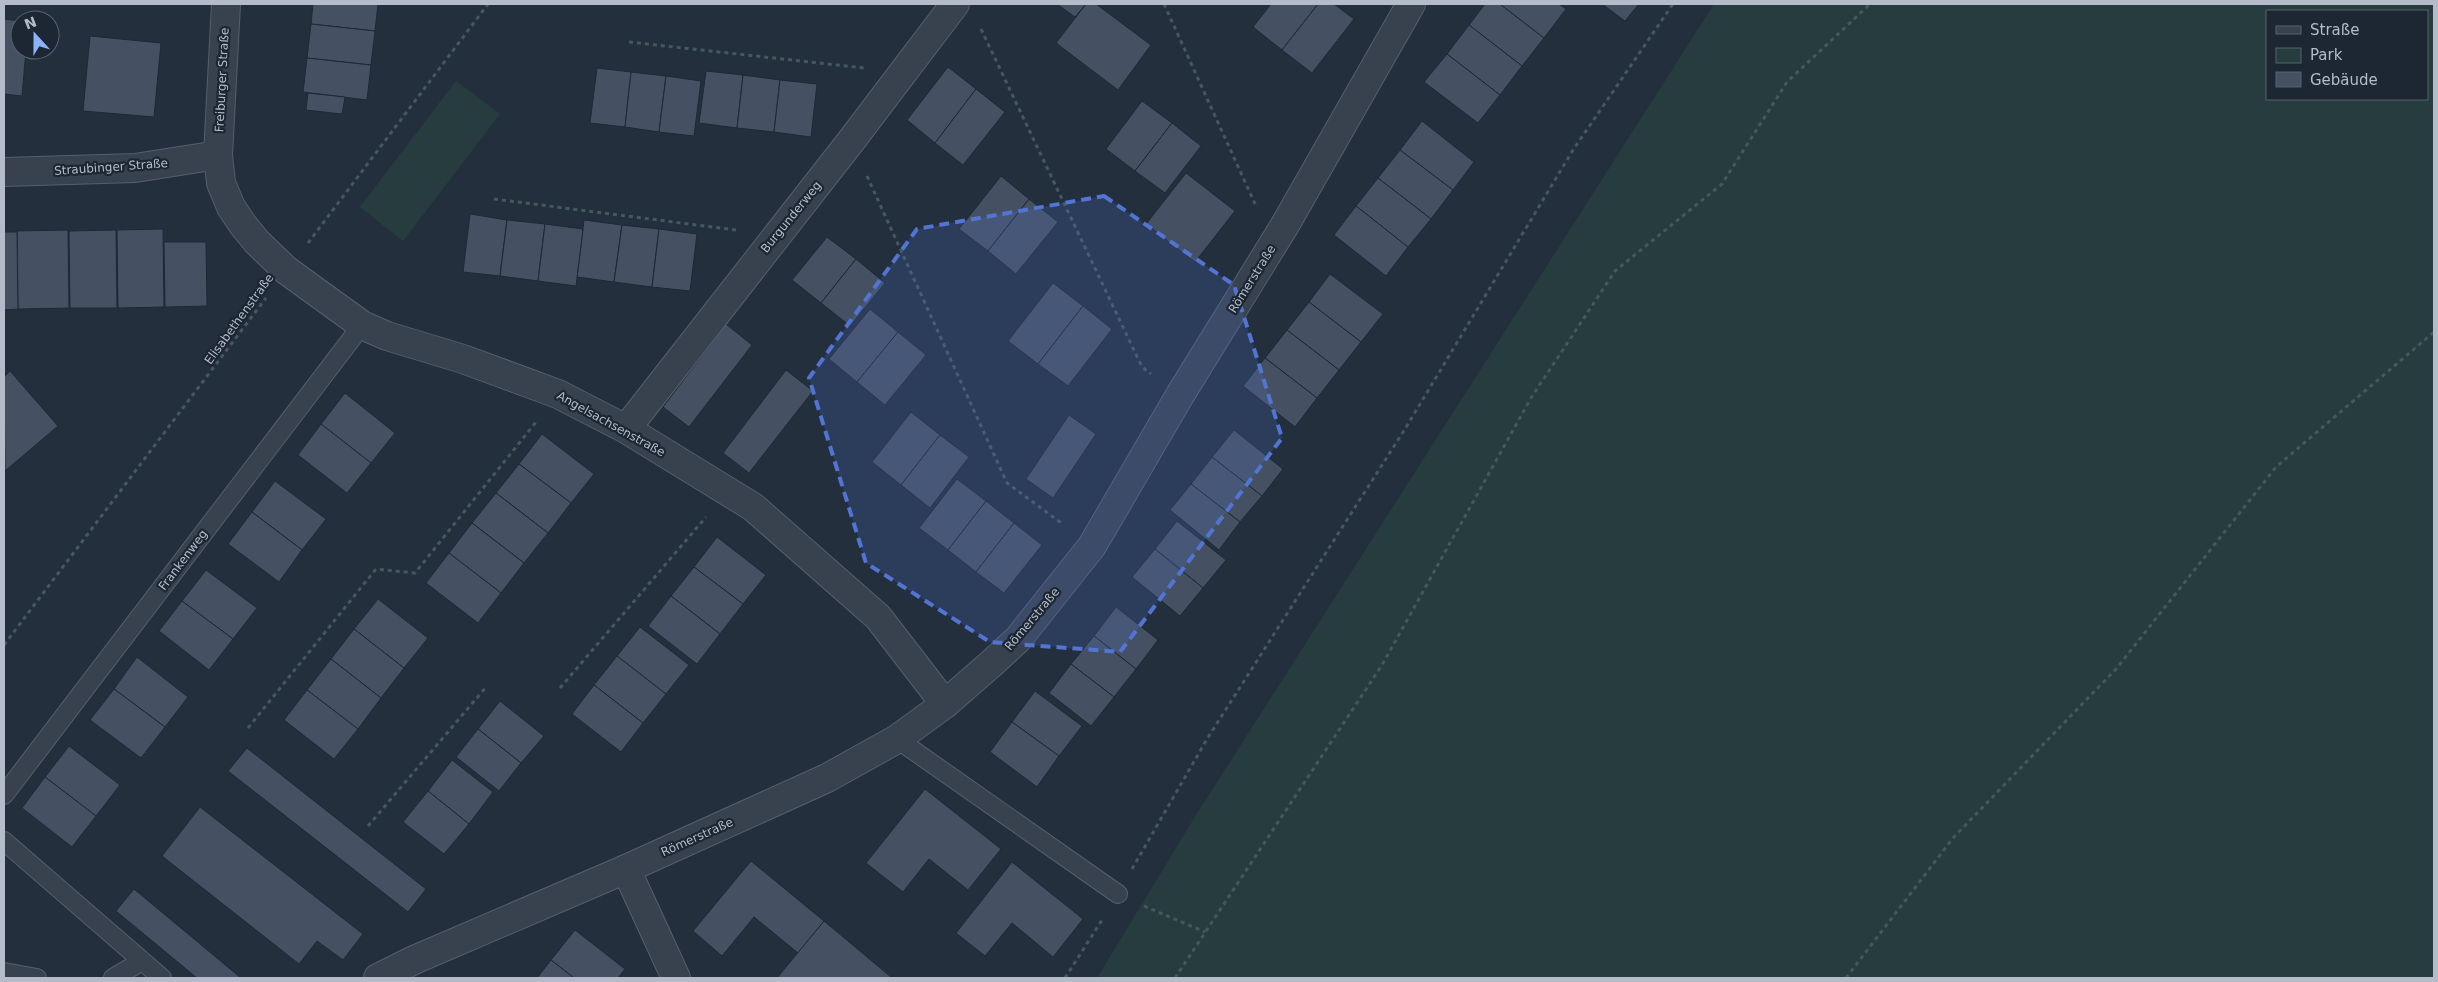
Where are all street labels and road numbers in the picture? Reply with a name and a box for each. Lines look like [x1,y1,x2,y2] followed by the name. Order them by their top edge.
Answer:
[212,27,232,133] street label: Freiburger Straße
[54,156,168,178] street label: Straubinger Straße
[758,178,824,256] street label: Burgunderweg
[1226,242,1278,316] street label: Römerstraße
[201,271,277,367] street label: Elisabethenstraße
[555,388,667,460] street label: Angelsachsenstraße
[156,527,210,593] street label: Frankenweg
[1002,585,1062,653] street label: Römerstraße
[659,815,735,859] street label: Römerstraße

